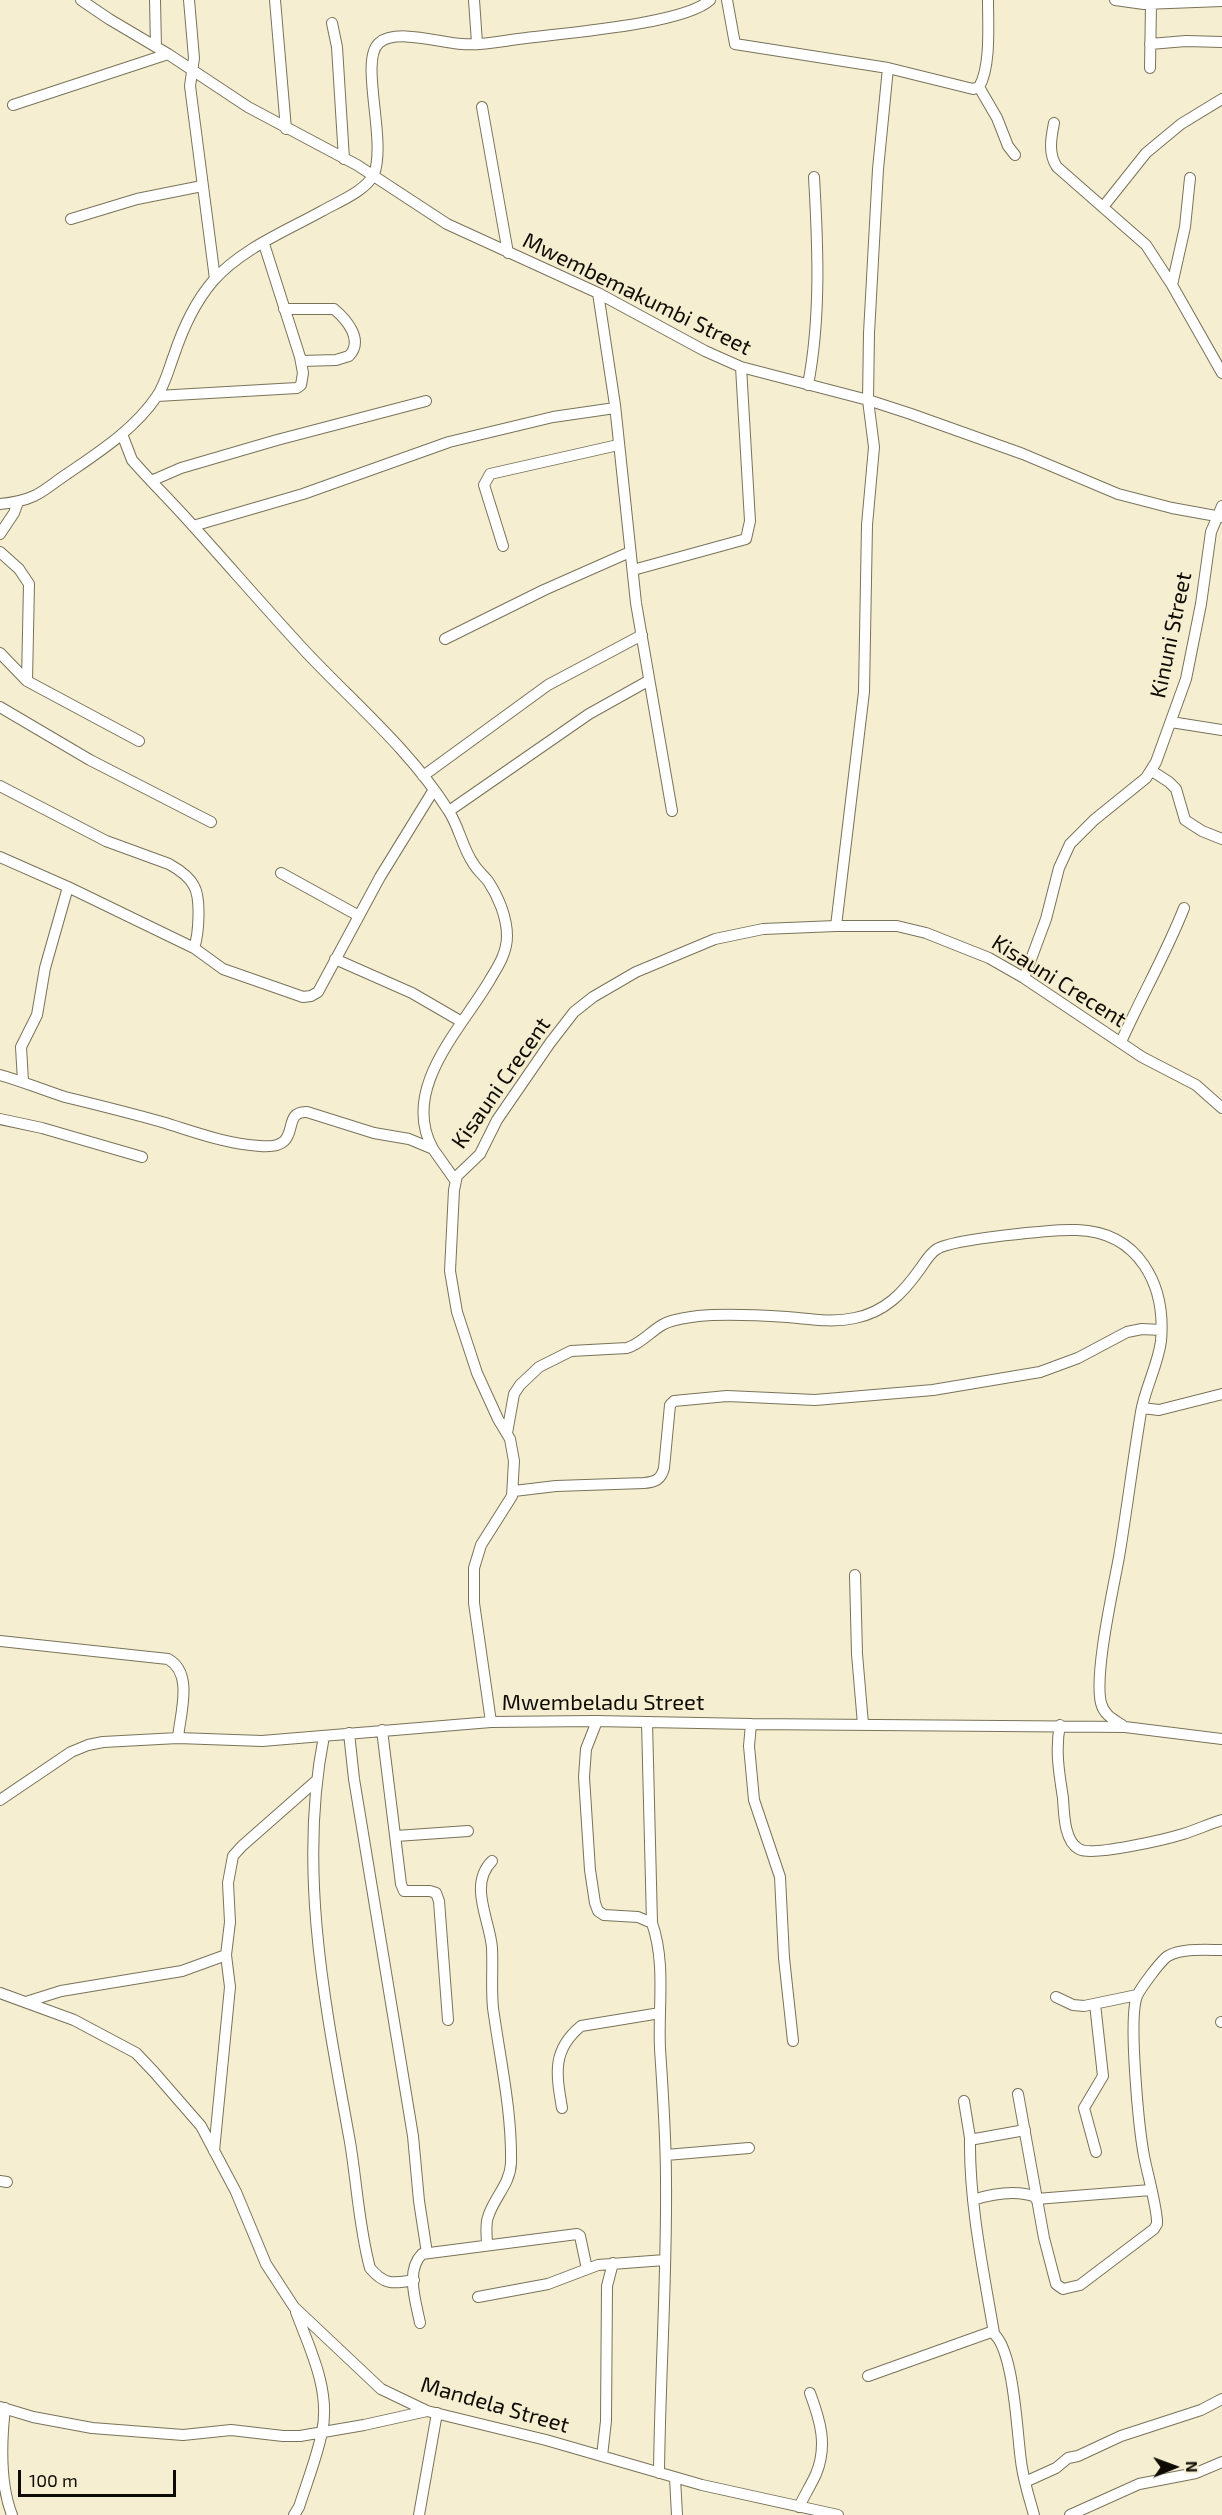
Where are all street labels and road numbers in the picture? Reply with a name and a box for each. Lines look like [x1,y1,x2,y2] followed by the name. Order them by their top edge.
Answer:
[518,227,756,361] street label: Mwembemakumbi Street
[1145,570,1197,700] street label: Kinuni Street
[987,929,1131,1033] street label: Kisauni Crecent
[446,1012,556,1154] street label: Kisauni Crecent
[502,1690,704,1716] street label: Mwembeladu Street
[418,2371,572,2439] street label: Mandela Street

